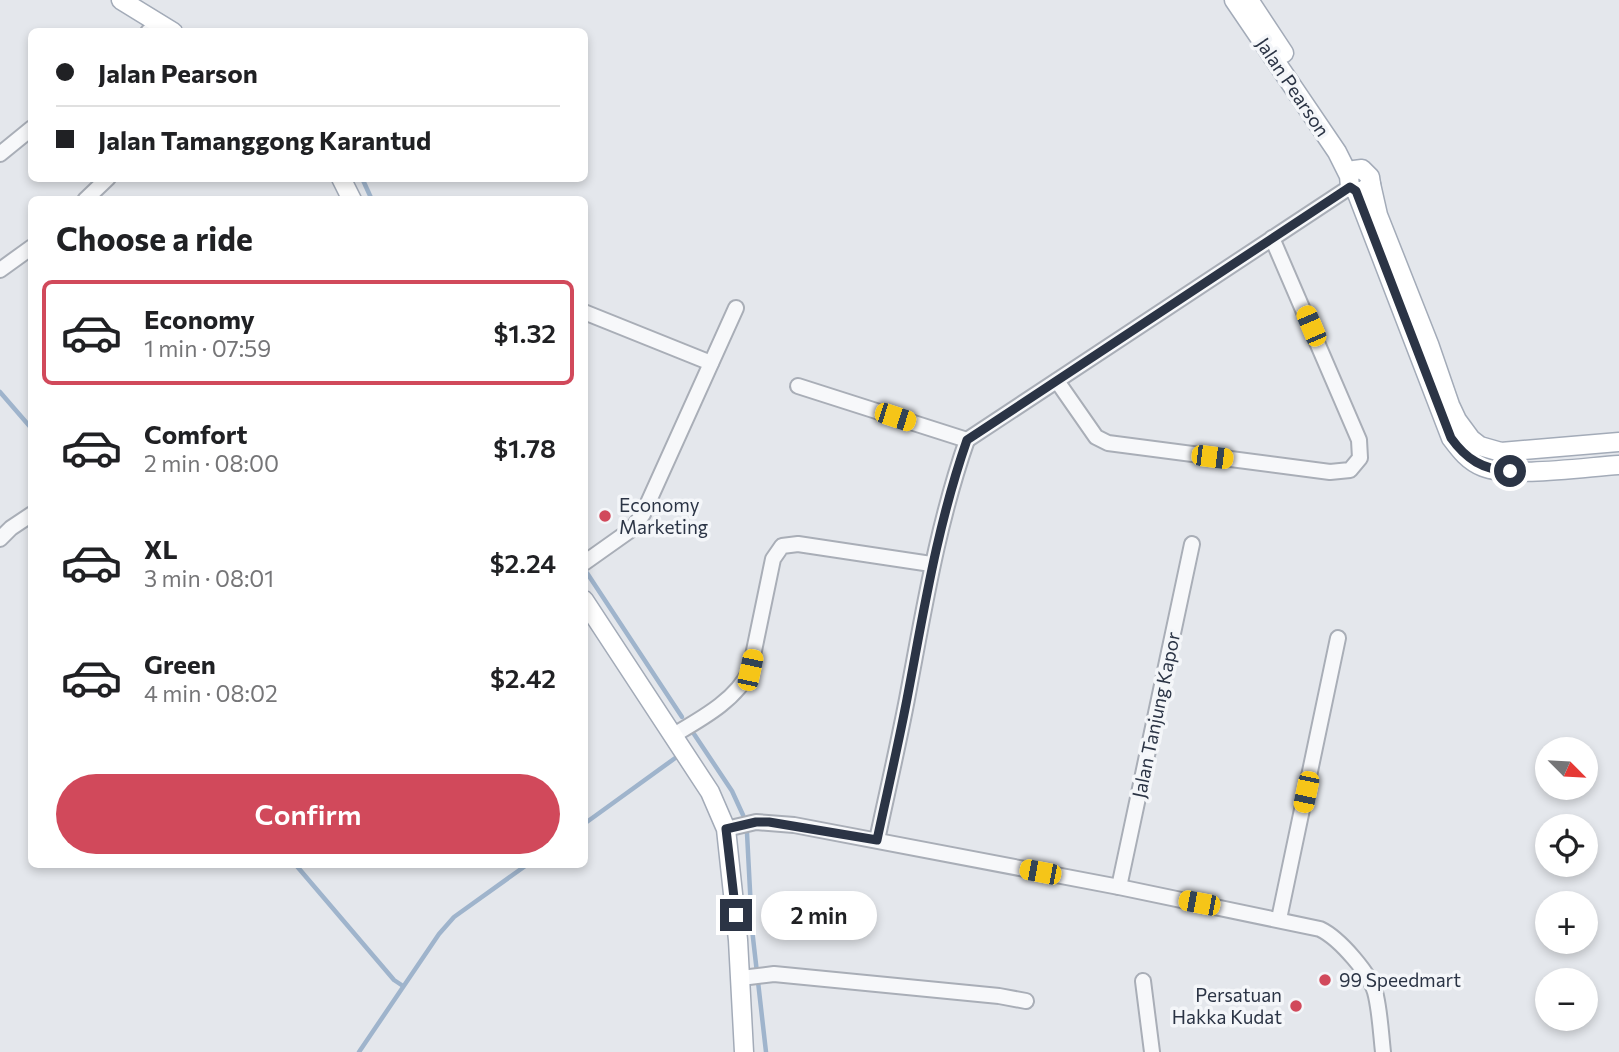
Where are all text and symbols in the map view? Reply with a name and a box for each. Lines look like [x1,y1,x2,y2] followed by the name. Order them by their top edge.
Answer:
[1252,33,1335,141] street label: Jalan Pearson
[98,57,258,88] text: Jalan Pearson
[98,124,431,155] text: Jalan Tamanggong Karantud
[56,218,253,258] text: Choose a ride
[60,301,123,364] icon: car
[144,303,255,334] text: Economy
[1294,303,1329,349] car
[493,317,556,348] text: $1.32
[144,334,271,362] text: 1 min · 07:59
[872,401,919,433] car
[60,416,123,479] icon: car
[144,418,247,449] text: Comfort
[493,432,556,463] text: $1.78
[1190,444,1235,470] car
[144,449,279,477] text: 2 min · 08:00
[1494,455,1526,487] route start
[619,493,708,538] place label: Economy Marketing
[597,508,613,524] marker: Economy Marketing
[60,531,123,594] icon: car
[144,533,178,564] text: XL
[490,547,556,578] text: $2.24
[144,564,274,592] text: 3 min · 08:01
[1127,629,1184,800] street label: Jalan Tanjung Kapor
[60,646,123,709] icon: car
[736,647,765,693] car
[144,648,216,679] text: Green
[490,662,556,693] text: $2.42
[144,679,278,707] text: 4 min · 08:02
[1535,737,1598,800] north arrow
[1535,737,1598,1031] map controls
[1292,769,1321,815] car
[56,774,560,854] button: Confirm
[1535,814,1598,877] button: locate
[1018,858,1063,886] car
[1177,889,1222,917] car
[760,890,876,940] callout: 2 min
[1535,891,1598,954] button: +
[720,899,752,931] route end
[791,901,847,929] text: 2 min
[1339,968,1461,991] place label: 99 Speedmart
[1535,968,1598,1031] button: −
[1317,972,1333,988] marker: 99 Speedmart
[1172,983,1282,1028] place label: Persatuan Hakka Kudat
[1288,998,1304,1014] marker: Persatuan Hakka Kudat

